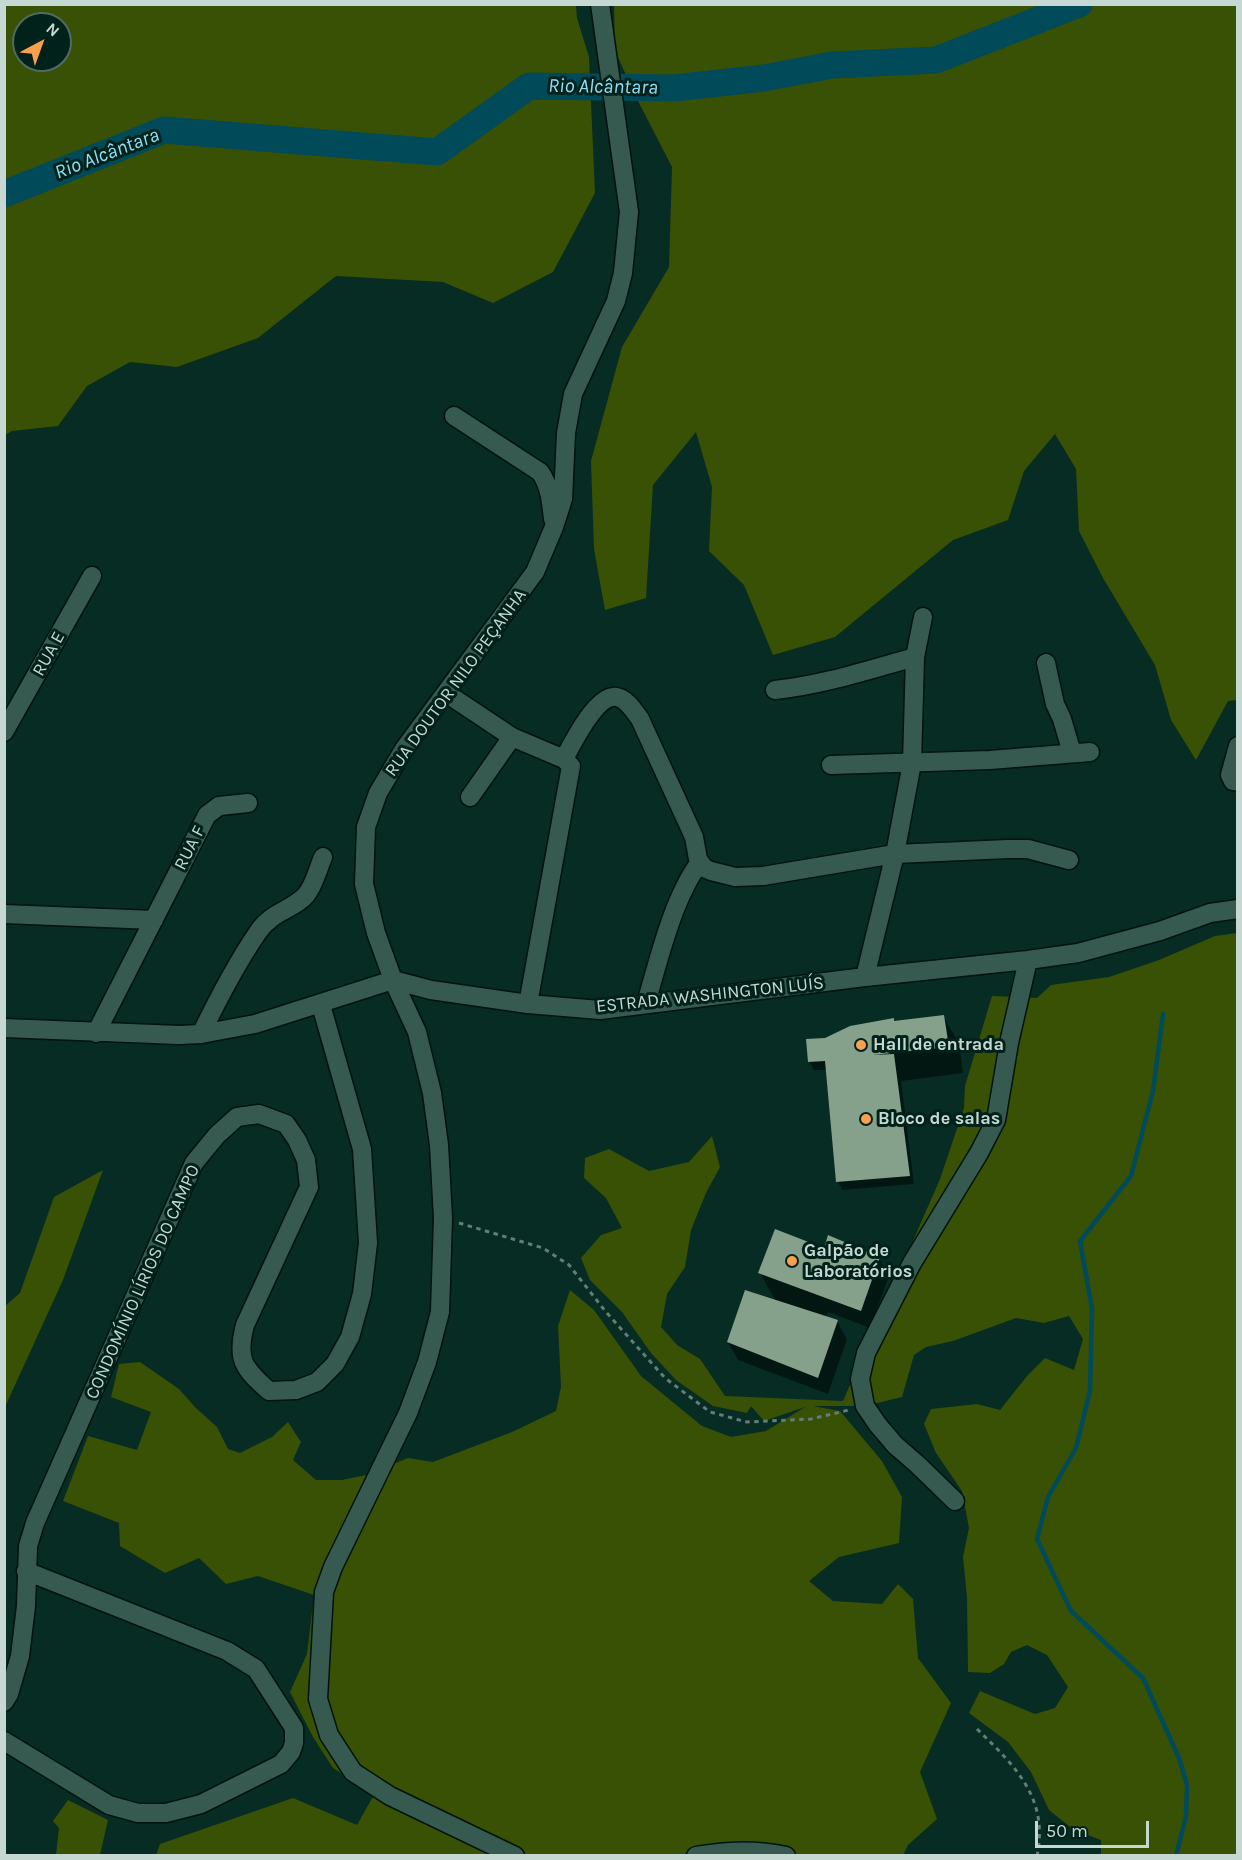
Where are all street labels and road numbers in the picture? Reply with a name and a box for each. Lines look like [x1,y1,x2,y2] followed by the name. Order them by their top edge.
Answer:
[381,585,531,781] street label: RUA DOUTOR NILO PEÇANHA
[28,628,70,680] street label: RUA E
[170,822,210,874] street label: RUA F
[595,972,825,1018] street label: ESTRADA WASHINGTON LUÍS
[81,1161,205,1403] street label: CONDOMÍNIO LÍRIOS DO CAMPO

